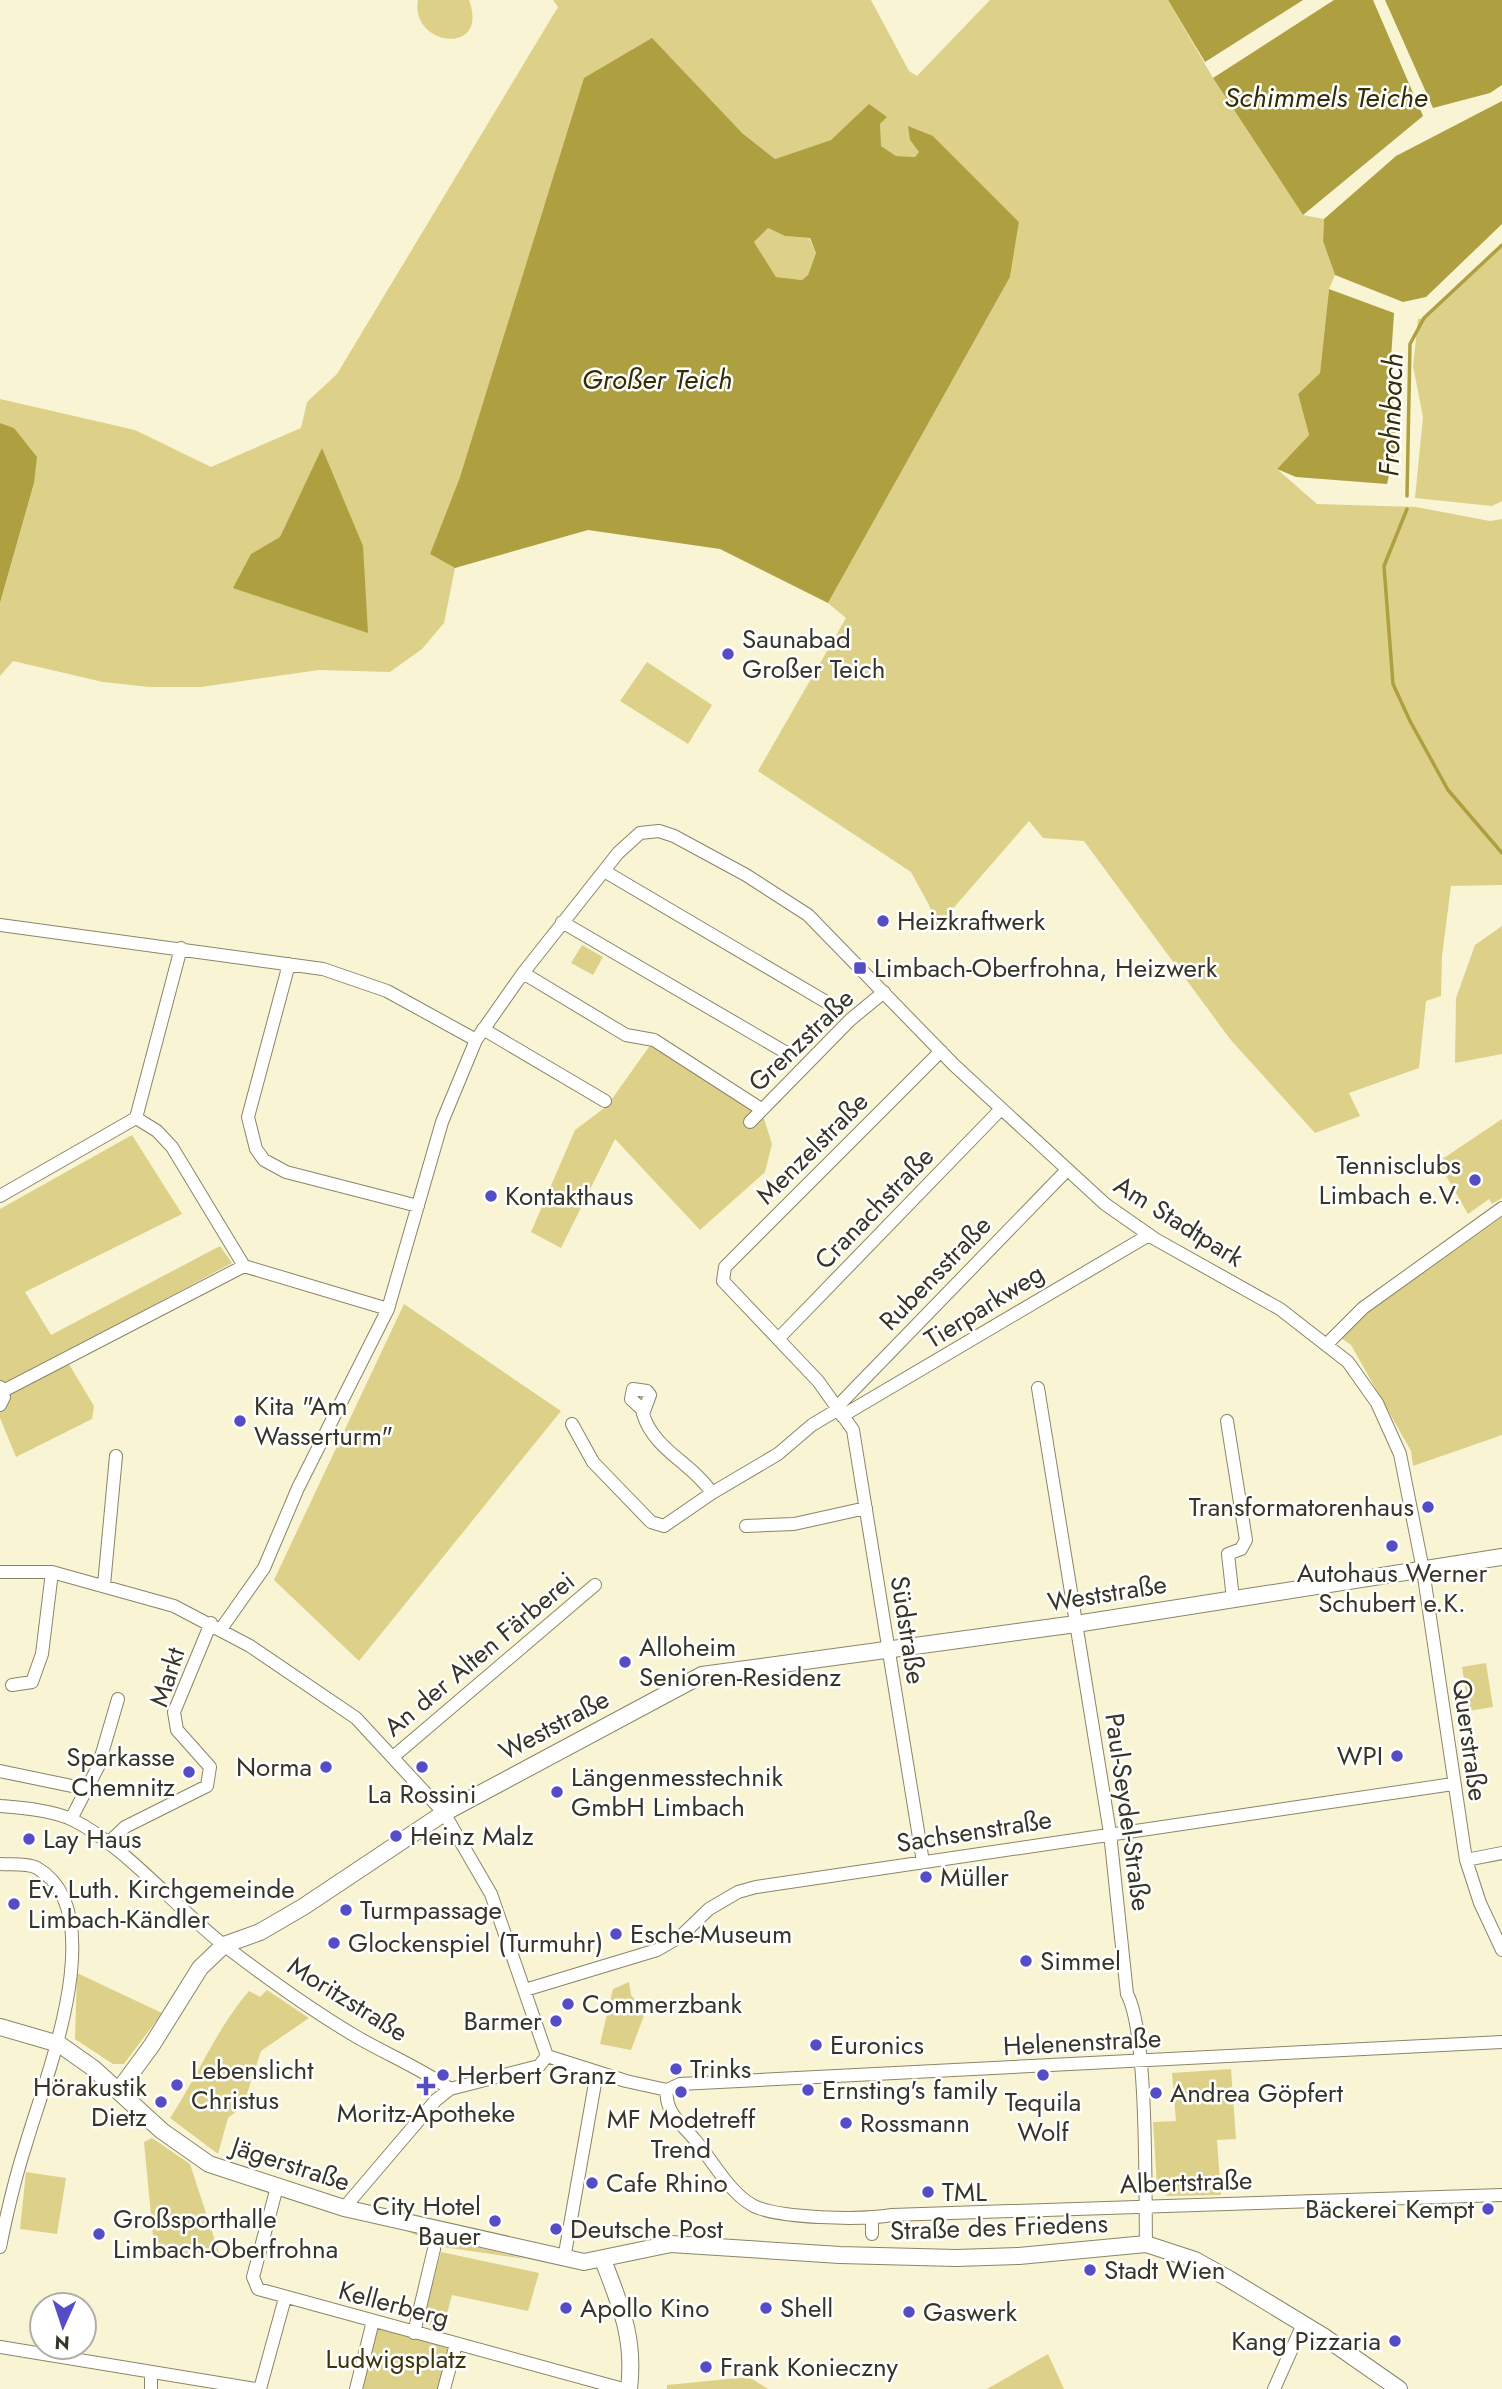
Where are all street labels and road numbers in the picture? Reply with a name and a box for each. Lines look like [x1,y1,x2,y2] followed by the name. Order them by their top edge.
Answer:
[740,980,862,1100] street label: Grenzstraße
[747,1083,877,1213] street label: Menzelstraße
[806,1138,942,1278] street label: Cranachstraße
[1107,1166,1252,1276] street label: Am Stadtpark
[870,1207,1000,1339] street label: Rubensstraße
[917,1254,1051,1358] street label: Tierparkweg
[375,1563,583,1745] street label: An der Alten Färberei
[1045,1565,1169,1621] street label: Weststraße
[881,1573,935,1687] street label: Südstraße
[140,1642,195,1711] street label: Markt
[1443,1677,1497,1803] street label: Querstraße
[492,1680,616,1770] street label: Weststraße
[1095,1711,1161,1913] street label: Paul-Seydel-Straße
[894,1800,1054,1862] street label: Sachsenstraße
[281,1947,415,2051] street label: Moritzstraße
[1002,2019,1162,2065] street label: Helenenstraße
[224,2126,355,2201] street label: Jägerstraße
[1119,2161,1253,2203] street label: Albertstraße
[889,2204,1109,2250] street label: Straße des Friedens
[334,2271,454,2337] street label: Kellerberg

